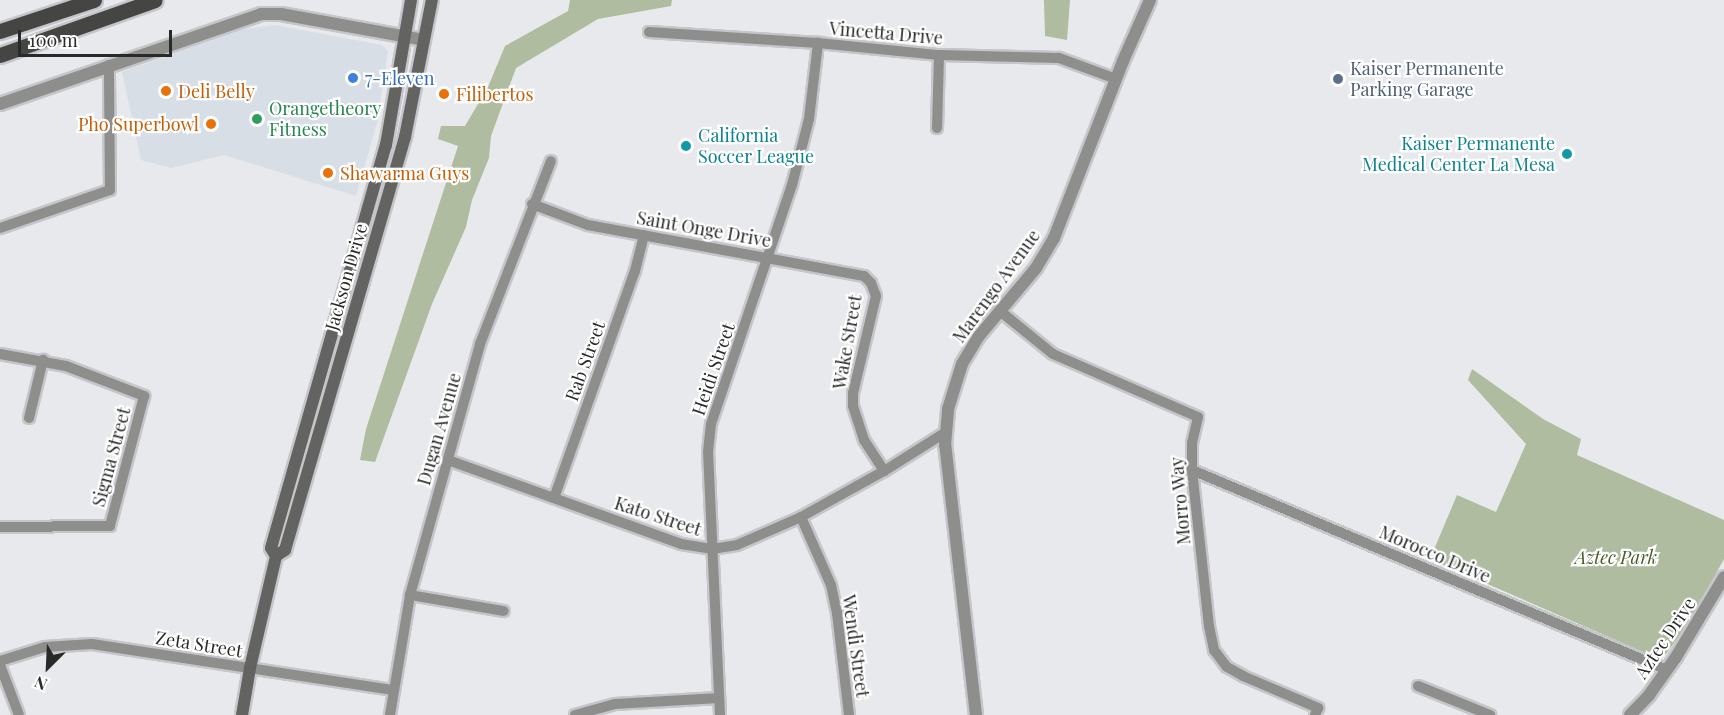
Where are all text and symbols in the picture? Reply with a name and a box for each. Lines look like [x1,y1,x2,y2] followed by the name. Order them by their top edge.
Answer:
[828,17,944,49] street label: Vincetta Drive
[21,18,176,56] scale bar
[29,28,78,52] text: 100 m
[1350,58,1504,100] place label: Kaiser Permanente Parking Garage
[365,67,435,89] place label: 7-Eleven
[346,71,360,85] marker: 7-Eleven
[1331,72,1345,86] marker: Kaiser Permanente Parking Garage
[178,80,255,102] place label: Deli Belly
[456,83,533,105] place label: Filibertos
[159,84,173,98] marker: Deli Belly
[437,87,451,101] marker: Filibertos
[269,98,381,140] place label: Orangetheory Fitness
[250,112,264,126] marker: Orangetheory Fitness
[78,113,199,135] place label: Pho Superbowl
[204,117,218,131] marker: Pho Superbowl
[698,125,814,168] place label: California Soccer League
[1362,133,1555,176] place label: Kaiser Permanente Medical Center La Mesa
[679,139,693,153] marker: California Soccer League
[1560,147,1574,161] marker: Kaiser Permanente Medical Center La Mesa
[340,162,469,184] place label: Shawarma Guys
[321,166,335,180] marker: Shawarma Guys
[635,207,773,251] street label: Saint Onge Drive
[320,221,372,333] street label: Jackson Drive
[948,225,1044,347] street label: Marengo Avenue
[828,293,866,391] street label: Wake Street
[561,318,609,404] street label: Rab Street
[687,320,739,418] street label: Heidi Street
[413,370,465,488] street label: Dugan Avenue
[87,405,135,509] street label: Sigma Street
[1165,456,1195,546] street label: Morro Way
[612,492,704,540] street label: Kato Street
[1376,521,1494,587] street label: Morocco Drive
[1575,546,1657,568] park label: Aztec Park
[838,593,874,699] street label: Wendi Street
[1630,594,1700,682] street label: Aztec Drive
[154,626,244,662] street label: Zeta Street
[18,637,78,697] north arrow
[31,672,50,696] text: N

